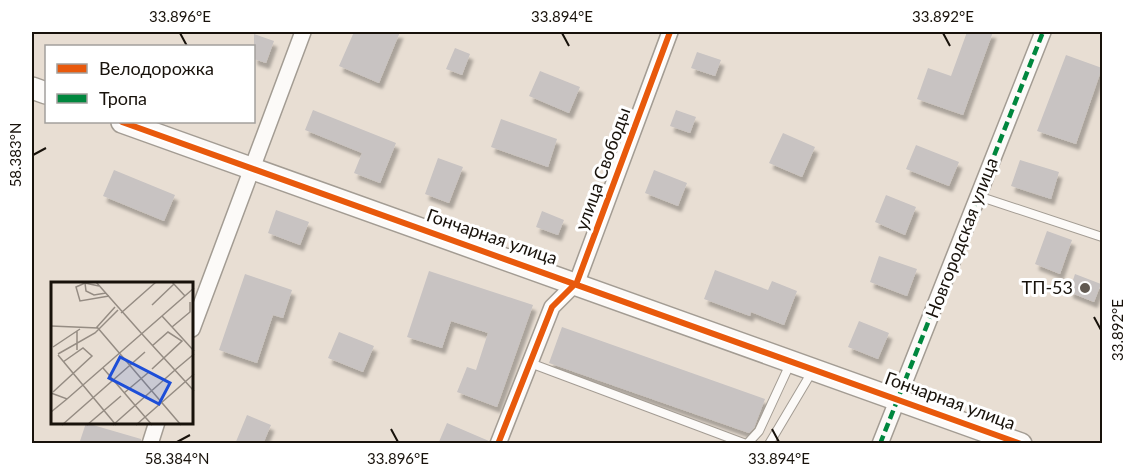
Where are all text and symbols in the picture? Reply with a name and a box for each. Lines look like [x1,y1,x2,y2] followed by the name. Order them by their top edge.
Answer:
[149,7,211,25] text: 33.896°E
[531,7,593,25] text: 33.894°E
[912,7,974,25] text: 33.892°E
[45,45,255,123] legend
[99,57,214,79] text: Велодорожка
[99,87,147,109] text: Тропа
[570,104,635,233] street label: улица Свободы
[6,123,24,187] text: 58.383°N
[920,154,1002,321] street label: Новгородская улица
[424,203,561,269] street label: Гончарная улица
[1022,276,1073,298] place label: ТП-53
[1078,281,1092,295] marker: ТП-53
[51,282,194,424] inset map
[1108,299,1126,361] text: 33.892°E
[882,366,1018,434] street label: Гончарная улица
[145,449,209,467] text: 58.384°N
[367,449,429,467] text: 33.896°E
[748,449,810,467] text: 33.894°E

